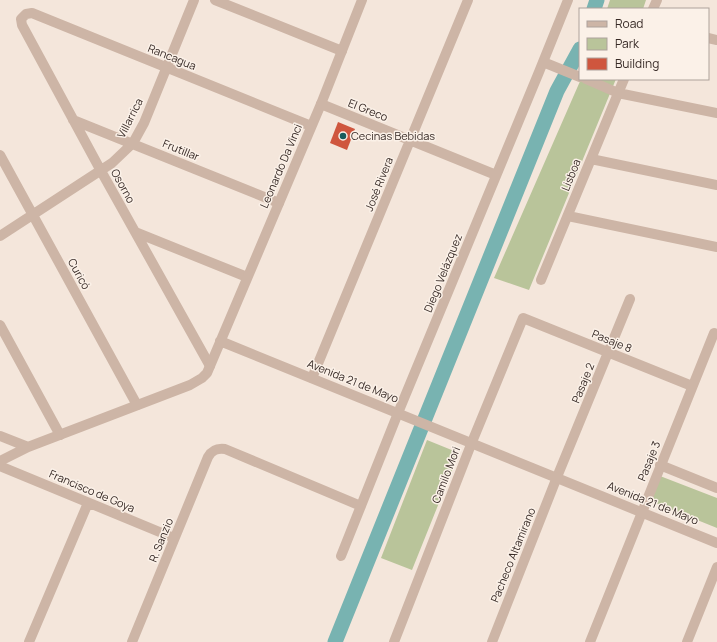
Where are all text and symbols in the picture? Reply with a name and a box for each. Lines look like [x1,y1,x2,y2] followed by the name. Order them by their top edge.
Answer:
[579,8,709,80] legend
[615,15,643,32] text: Road
[615,35,640,52] text: Park
[146,40,199,73] street label: Rancagua
[615,55,659,72] text: Building
[113,95,146,140] street label: Villarrica
[346,95,391,124] street label: El Greco
[256,121,305,210] street label: Leonardo Da Vinci
[351,128,435,143] place label: Cecinas Bebidas
[338,131,348,141] marker: Cecinas Bebidas
[161,135,202,164] street label: Frutillar
[361,155,396,213] street label: José Rivera
[557,157,584,193] street label: Lisboa
[108,166,139,206] street label: Osorno
[420,231,465,314] street label: Diego Velázquez
[65,256,94,292] street label: Curicó
[590,326,635,355] street label: Pasaje 8
[305,355,401,406] street label: Avenida 21 de Mayo
[568,361,597,405] street label: Pasaje 2
[634,439,663,483] street label: Pasaje 3
[428,444,463,505] street label: Camilo Mori
[47,466,137,515] street label: Francisco de Goya
[605,477,701,528] street label: Avenida 21 de Mayo
[487,505,539,604] street label: Pacheco Altamirano
[145,515,176,564] street label: R. Sanzio

